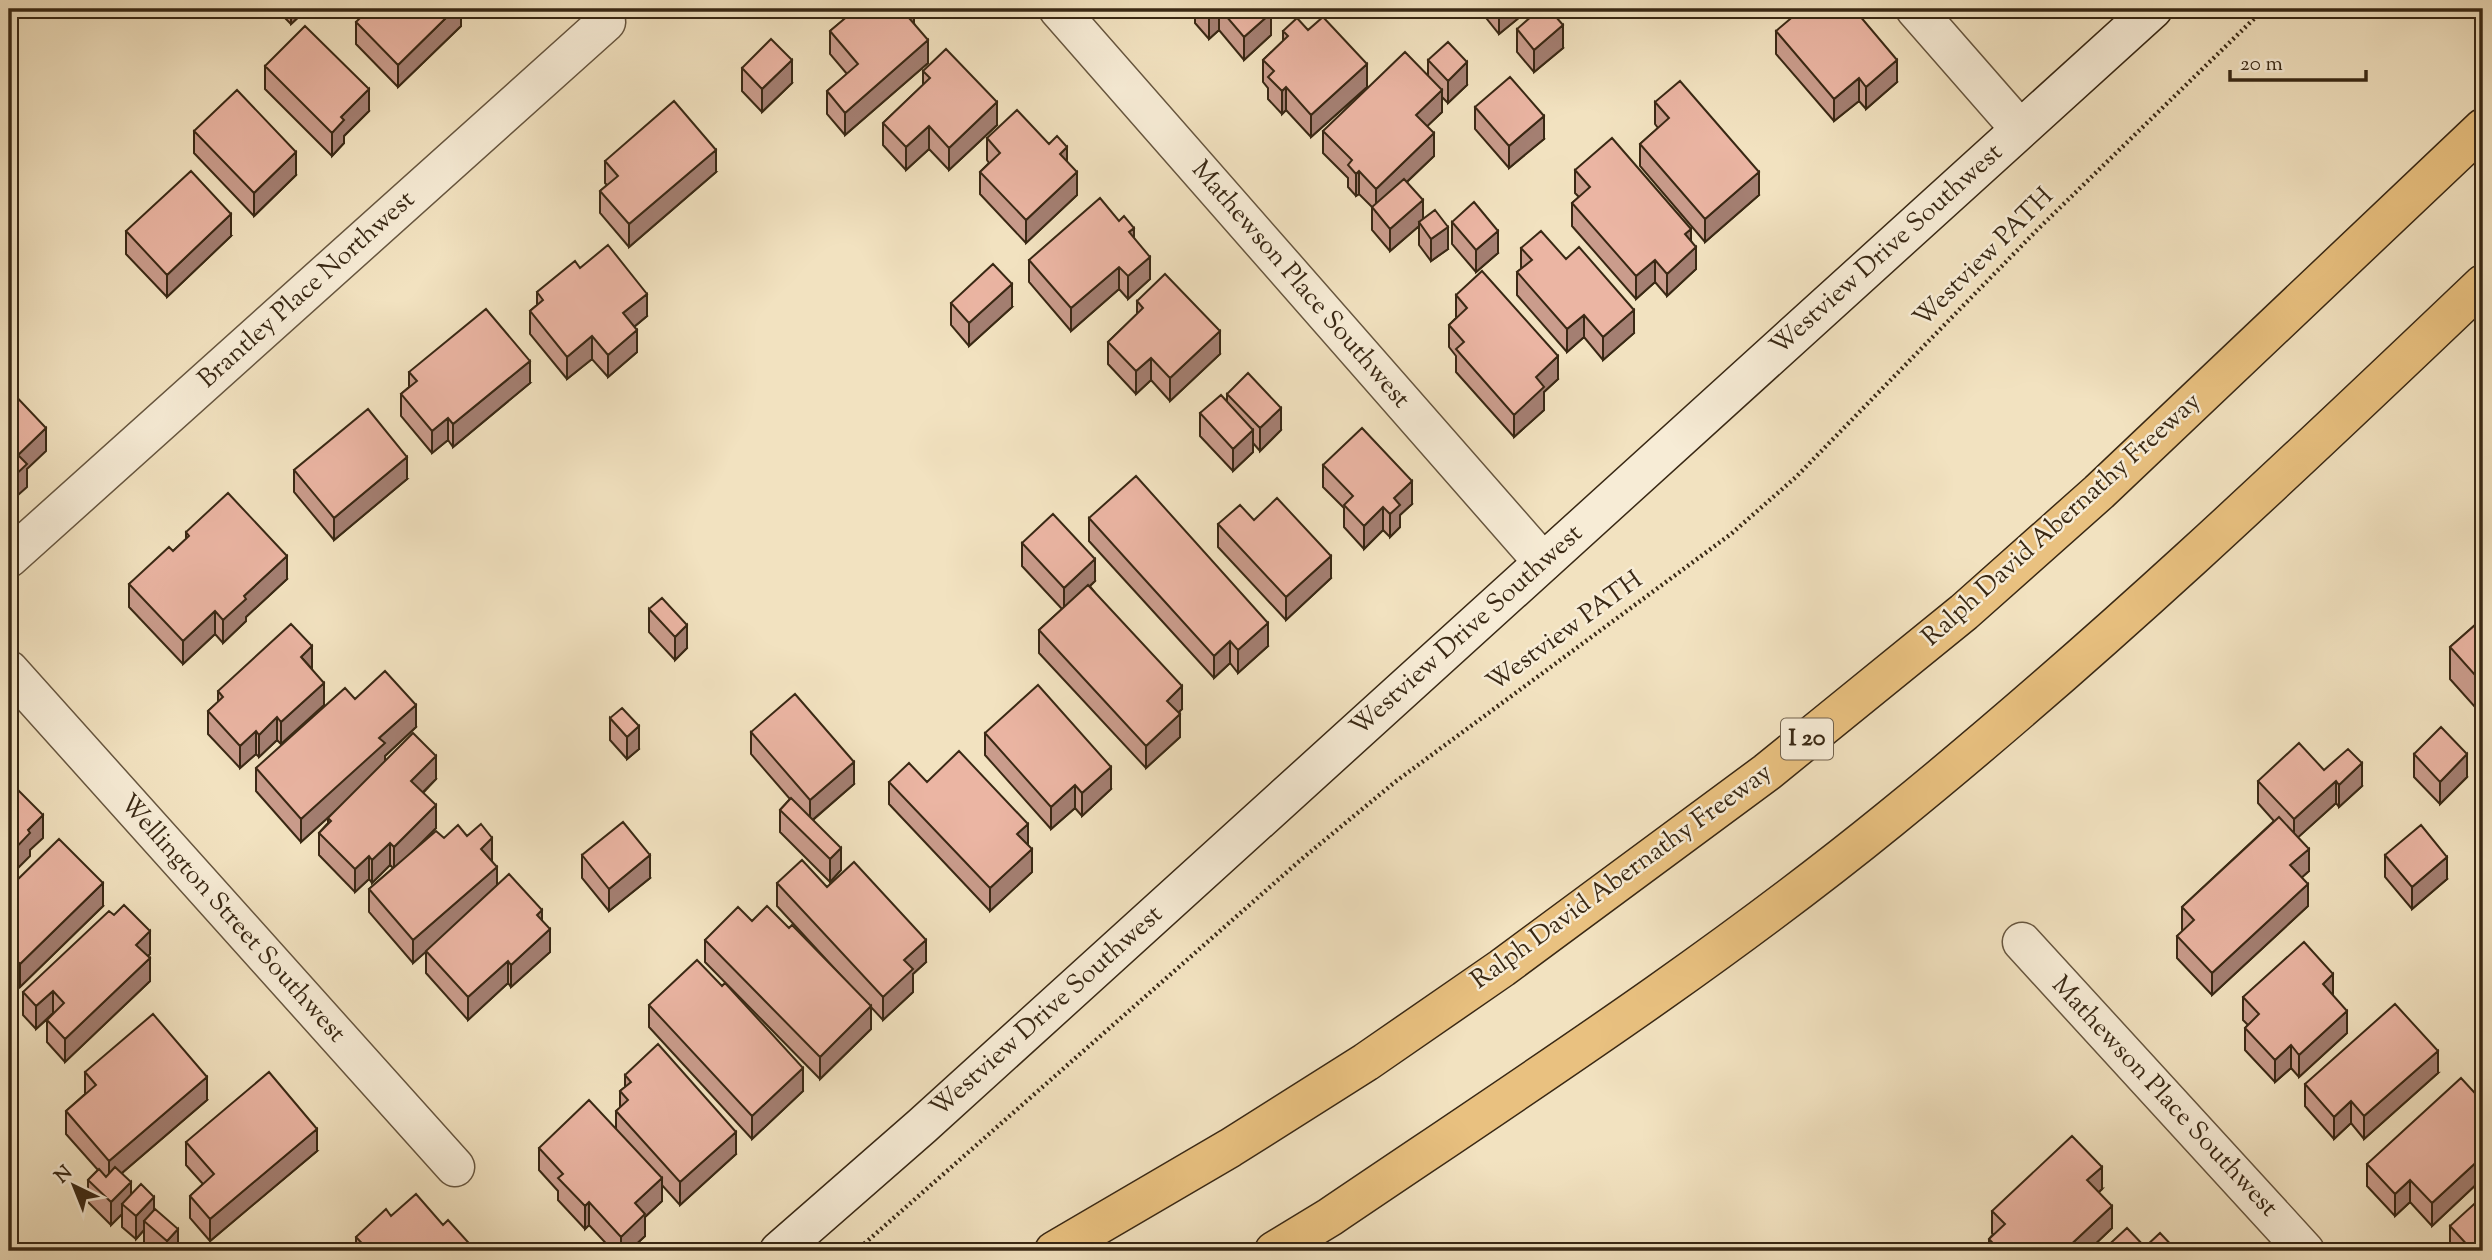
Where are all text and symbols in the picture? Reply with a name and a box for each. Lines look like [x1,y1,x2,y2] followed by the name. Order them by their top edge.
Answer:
[2230,38,2366,82] scale bar
[2240,50,2283,80] text: 20 m
[1763,135,2012,365] street label: Westview Drive Southwest
[1182,153,1418,417] street label: Mathewson Place Southwest
[1905,179,2063,337] street label: Westview PATH
[190,182,424,398] street label: Brantley Place Northwest
[1914,384,2210,656] street label: Ralph David Abernathy Freeway
[1343,516,1592,746] street label: Westview Drive Southwest
[1479,562,1651,701] street label: Westview PATH
[1781,718,1833,760] road number: I 20
[1464,755,1780,999] street label: Ralph David Abernathy Freeway
[110,787,354,1052] street label: Wellington Street Southwest
[923,897,1172,1127] street label: Westview Drive Southwest
[2042,968,2286,1226] street label: Mathewson Place Southwest
[38,1152,108,1222] north arrow
[49,1160,79,1190] text: N

